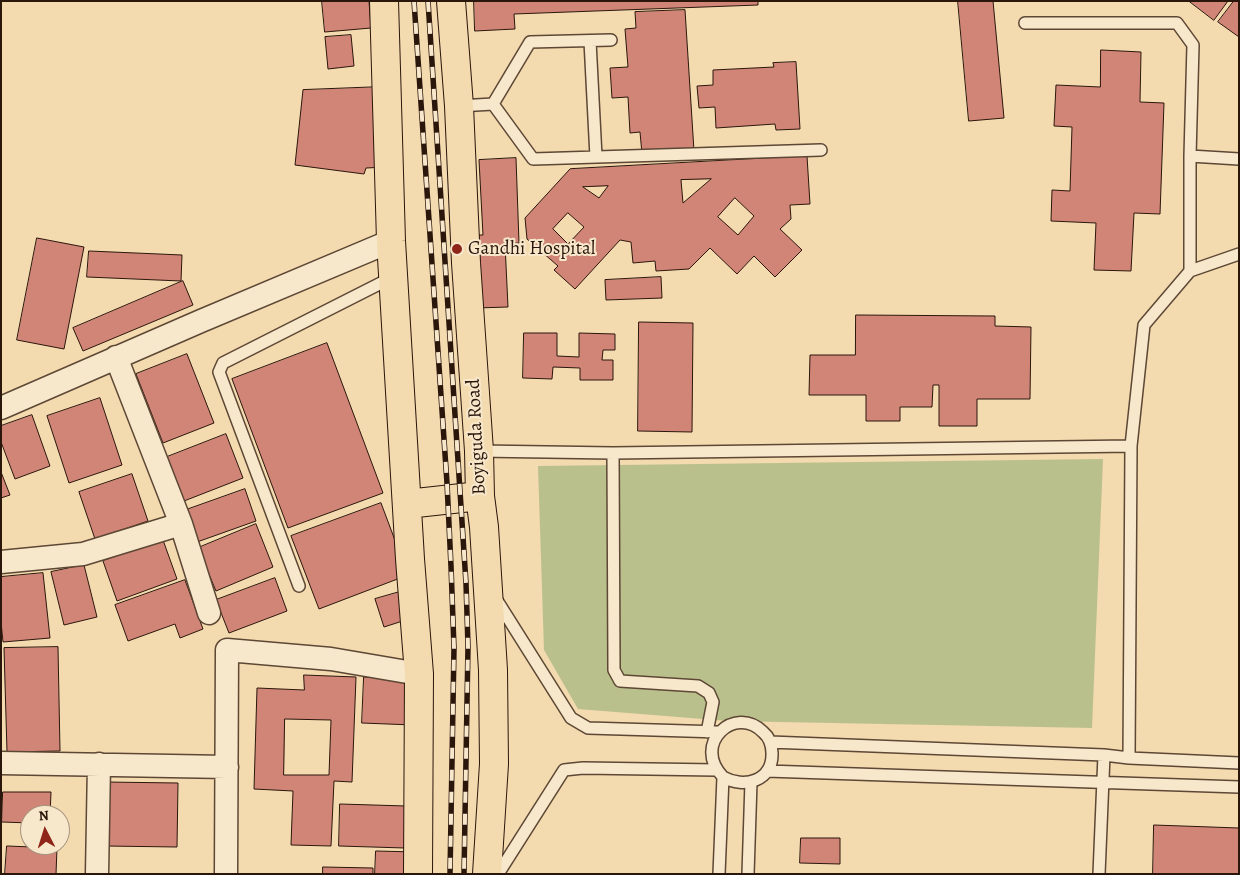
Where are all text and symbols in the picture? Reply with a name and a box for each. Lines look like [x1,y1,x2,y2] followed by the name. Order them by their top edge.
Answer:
[468,238,595,260] place label: Gandhi Hospital
[450,242,464,256] marker: Gandhi Hospital
[463,378,491,496] street label: Boyiguda Road
[20,805,70,855] north arrow
[38,806,50,825] text: N

